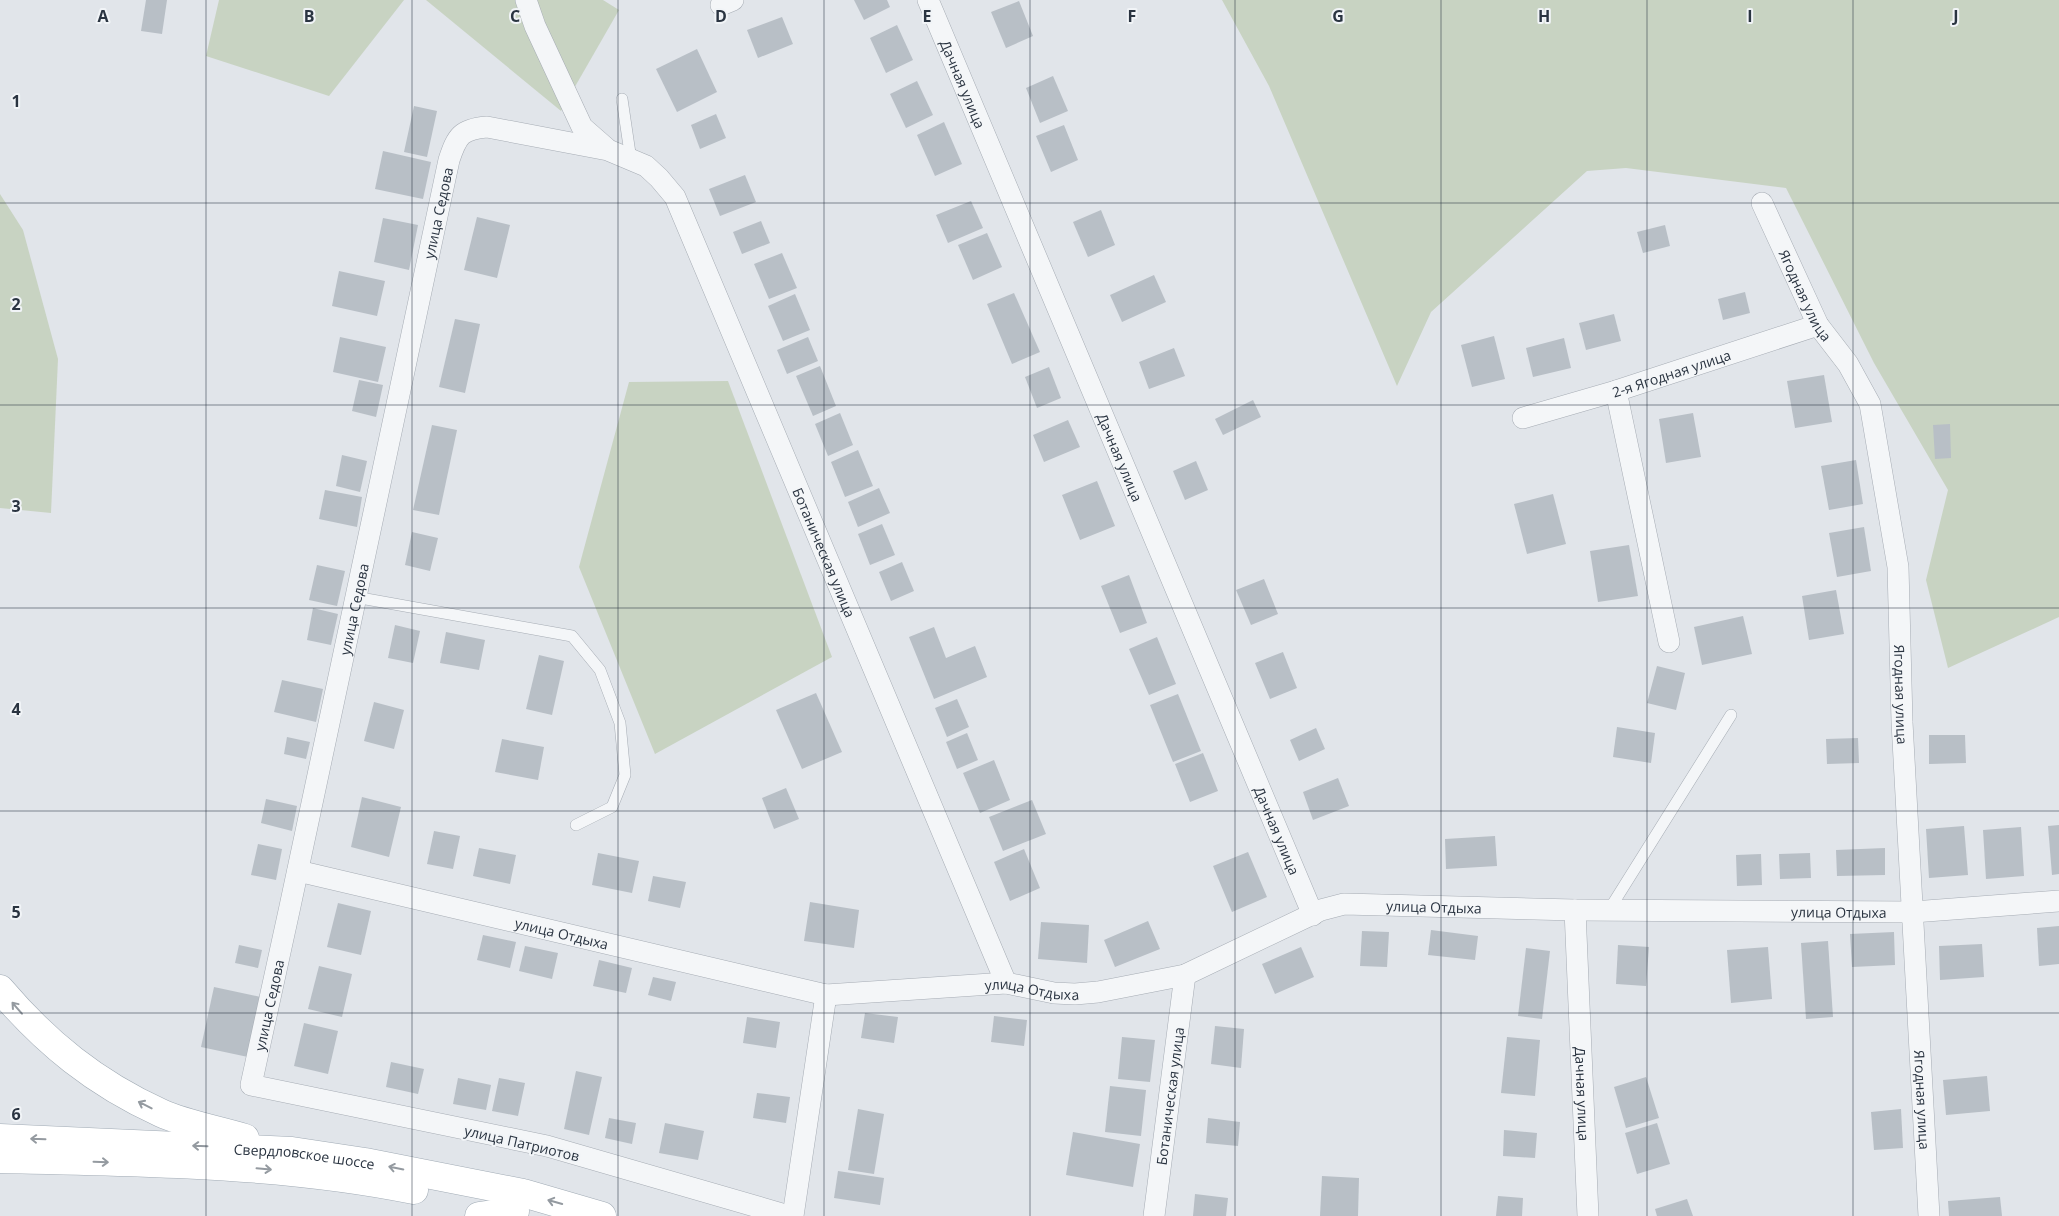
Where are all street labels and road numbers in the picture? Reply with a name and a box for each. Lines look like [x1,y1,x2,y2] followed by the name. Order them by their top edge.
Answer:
[936,37,990,131] street label: Дачная улица
[419,165,457,260] street label: улица Седова
[1775,246,1836,345] street label: Ягодная улица
[1609,345,1733,401] street label: 2-я Ягодная улица
[1093,410,1147,504] street label: Дачная улица
[789,485,860,620] street label: Ботаническая улица
[335,562,373,657] street label: улица Седова
[1891,644,1913,745] street label: Ягодная улица
[1250,783,1304,878] street label: Дачная улица
[1386,896,1482,917] street label: улица Отдыха
[1791,902,1887,921] street label: улица Отдыха
[513,913,610,953] street label: улица Отдыха
[249,958,288,1053] street label: улица Седова
[984,973,1080,1004] street label: улица Отдыха
[1151,1026,1188,1166] street label: Ботаническая улица
[1571,1046,1594,1141] street label: Дачная улица
[1910,1050,1935,1150] street label: Ягодная улица
[463,1121,581,1165] street label: улица Патриотов
[233,1139,377,1173] street label: Свердловское шоссе

